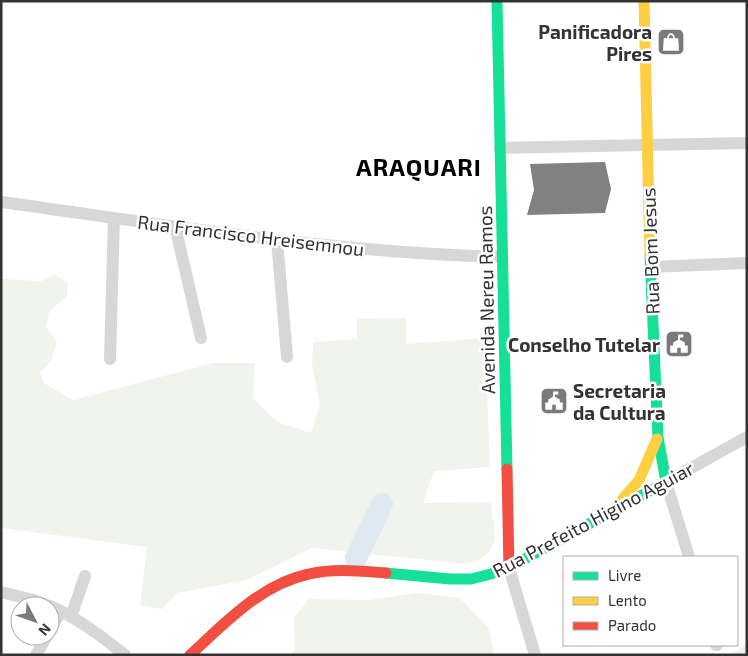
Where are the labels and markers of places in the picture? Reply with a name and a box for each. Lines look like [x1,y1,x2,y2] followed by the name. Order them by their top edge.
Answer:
[538,20,652,65] place label: Panificadora Pires
[656,27,686,57] shop icon: Panificadora Pires
[664,329,694,359] public building icon: Conselho Tutelar
[508,333,660,356] place label: Conselho Tutelar
[573,379,666,424] place label: Secretaria da Cultura
[539,386,569,416] public building icon: Secretaria da Cultura

